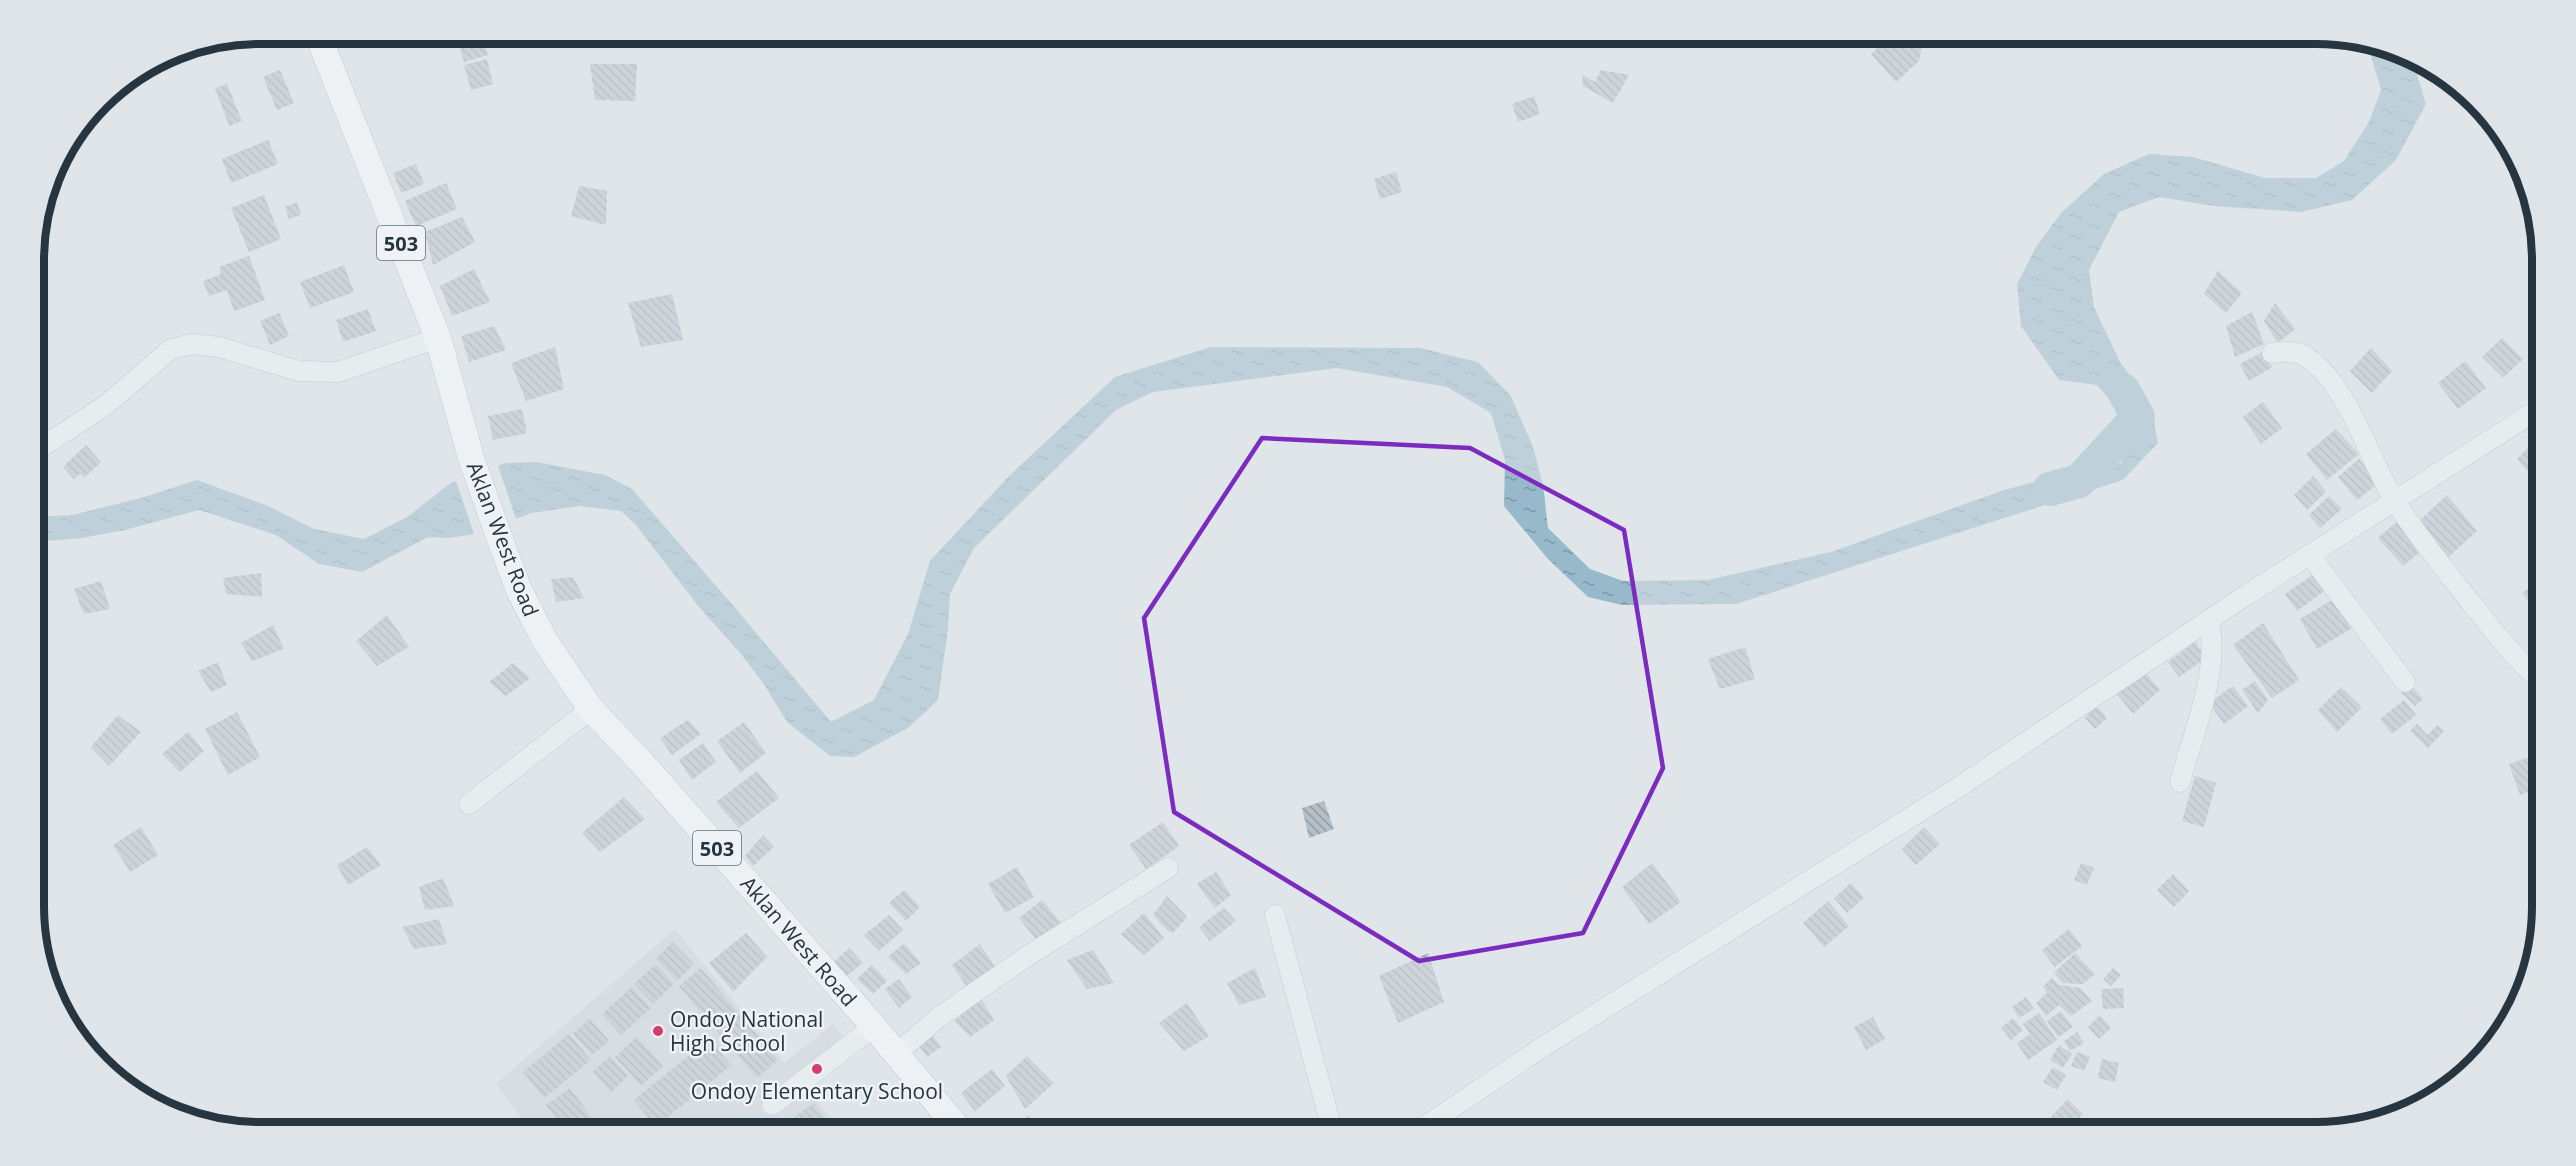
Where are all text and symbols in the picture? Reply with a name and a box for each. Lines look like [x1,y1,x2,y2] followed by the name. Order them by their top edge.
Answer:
[377,226,425,260] road number: 503
[461,457,545,621] street label: Aklan West Road
[693,831,741,865] road number: 503
[735,870,863,1012] street label: Aklan West Road
[670,1005,823,1057] place label: Ondoy National High School
[651,1024,665,1038] marker: Ondoy National High School
[810,1062,824,1076] marker: Ondoy Elementary School
[691,1077,943,1105] place label: Ondoy Elementary School

